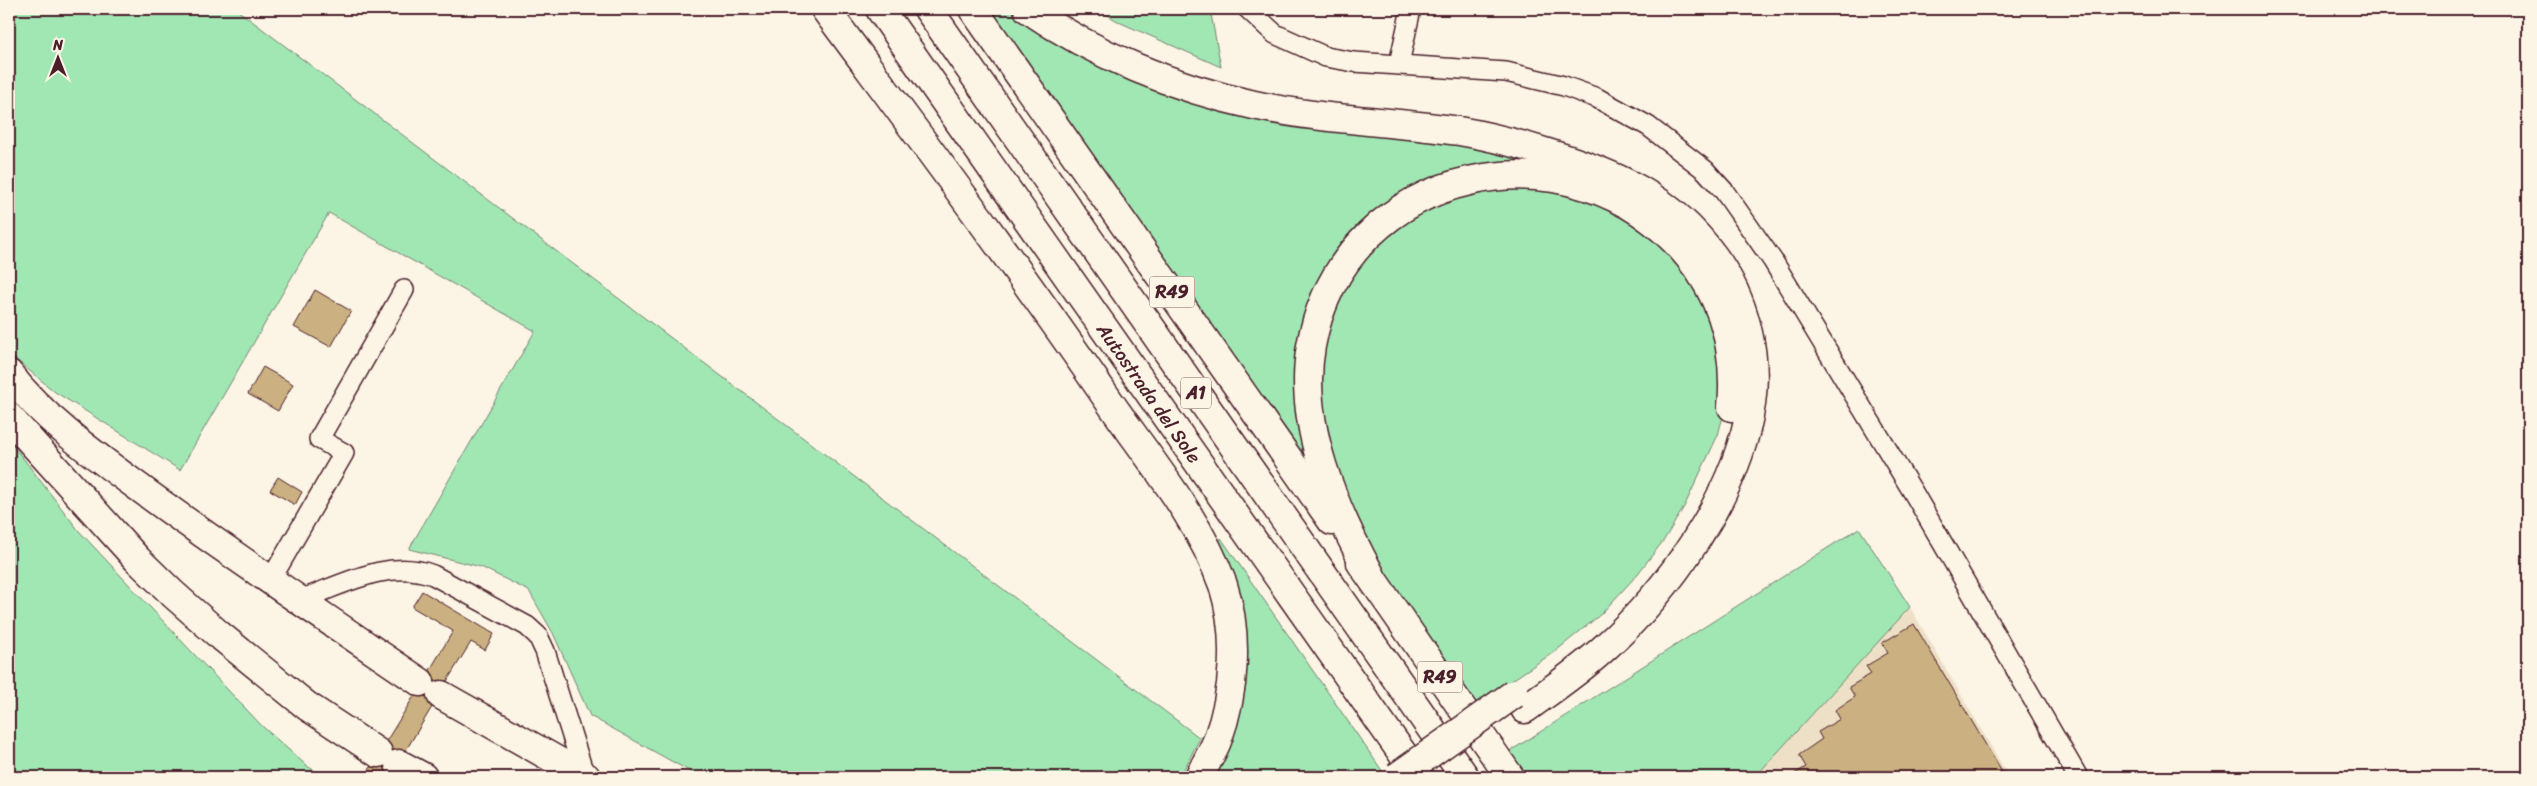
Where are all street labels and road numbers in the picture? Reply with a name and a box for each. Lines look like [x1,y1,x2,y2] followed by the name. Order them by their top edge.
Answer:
[1150,276,1194,308] road number: R49
[1087,315,1210,471] street label: Autostrada del Sole
[1181,378,1211,408] road number: A1
[1418,662,1462,692] road number: R49

